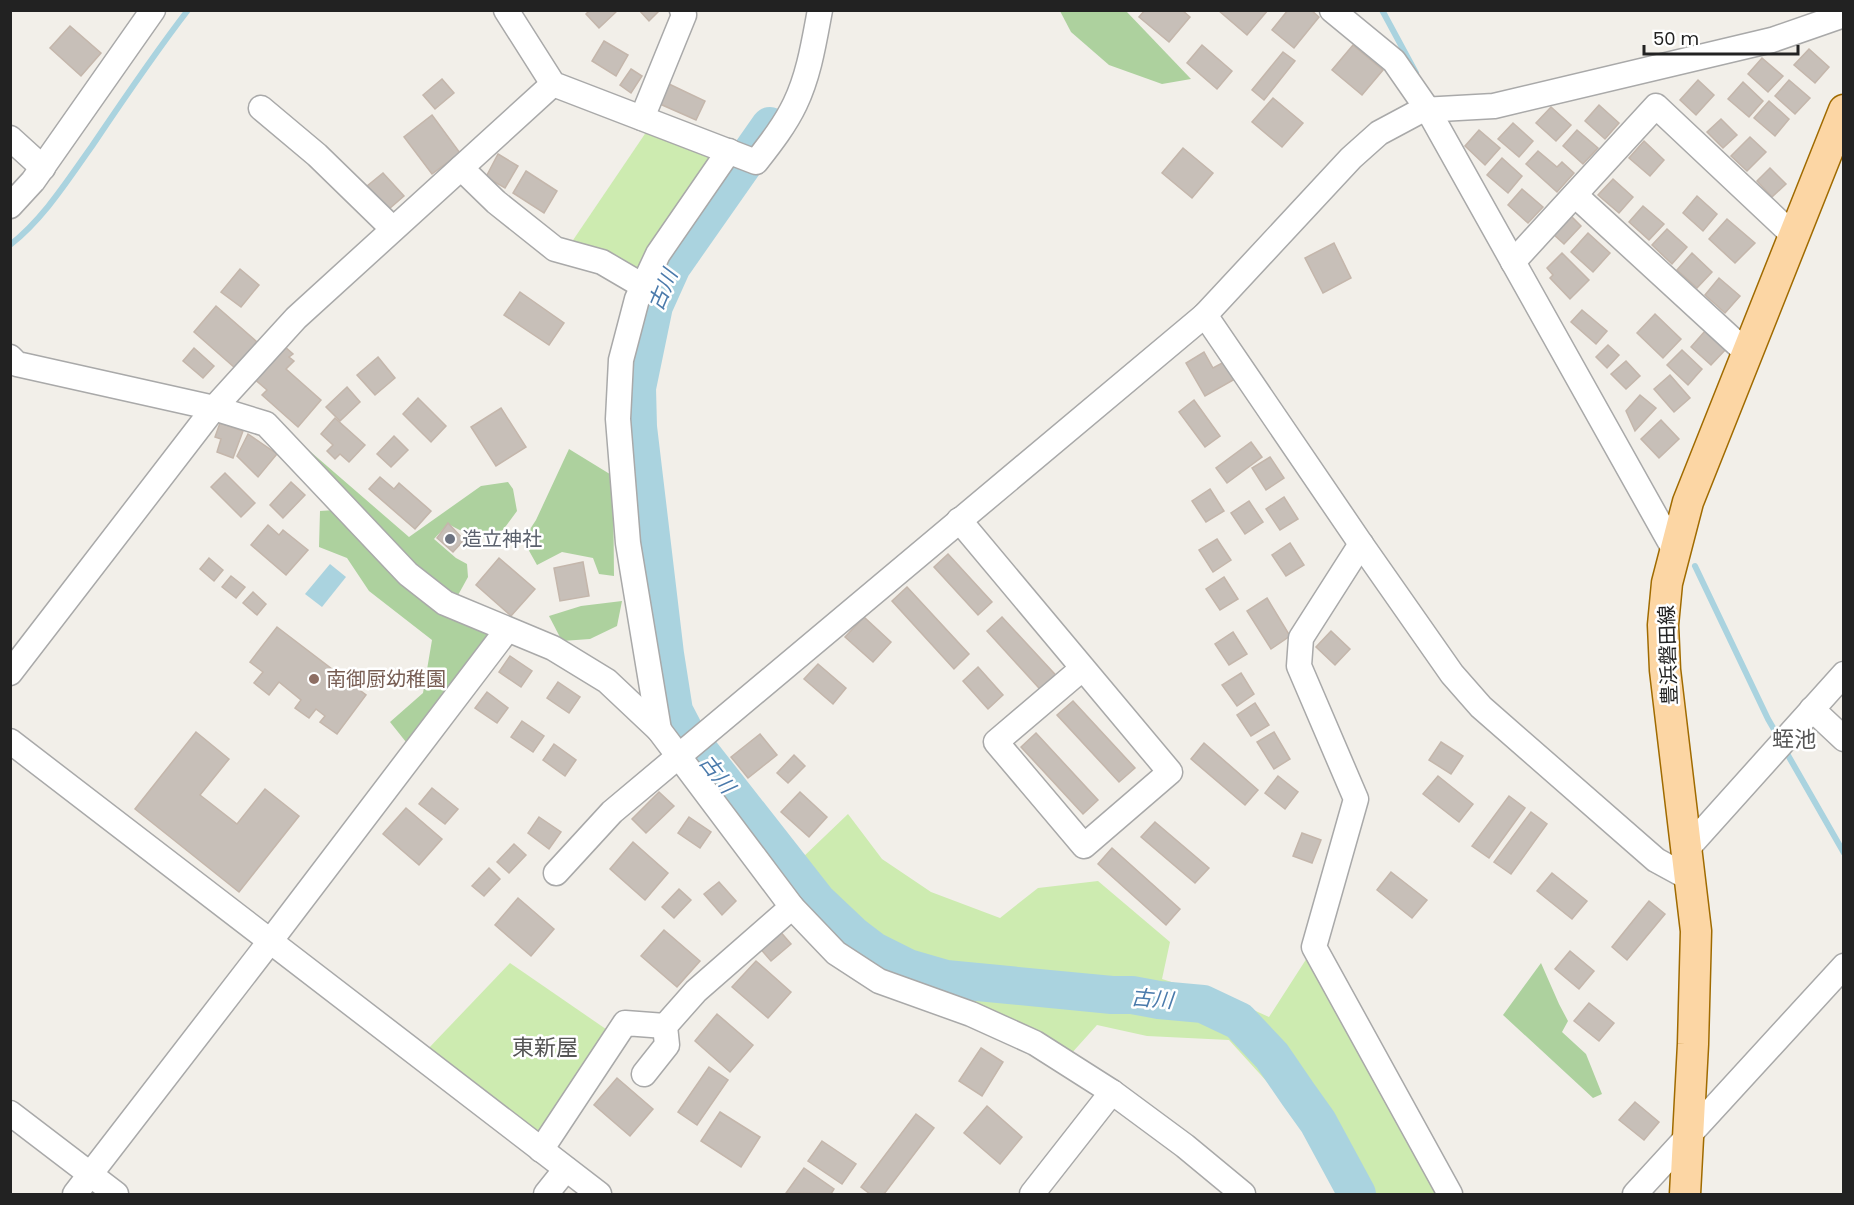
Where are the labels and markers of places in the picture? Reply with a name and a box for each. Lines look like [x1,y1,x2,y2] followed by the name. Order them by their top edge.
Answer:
[462,525,542,553] place label: 造立神社
[443,532,457,546] marker: 造立神社
[326,665,446,693] place label: 南御厨幼稚園
[307,672,321,686] marker: 南御厨幼稚園

